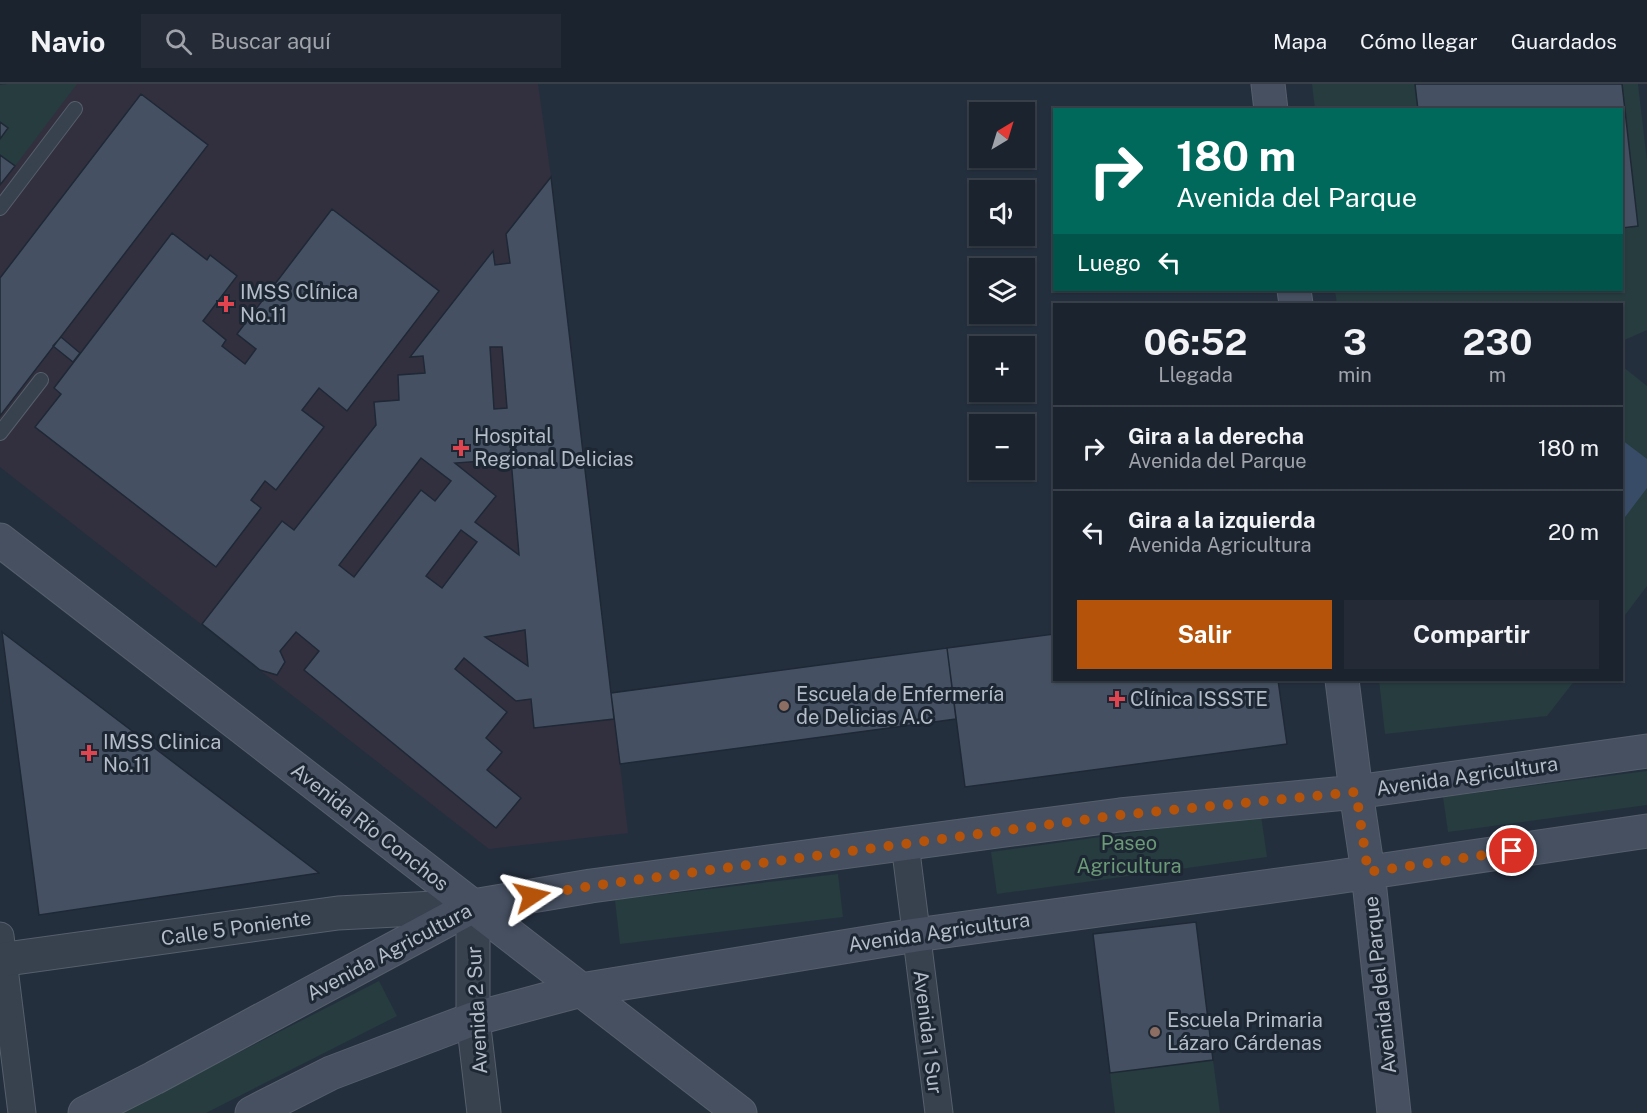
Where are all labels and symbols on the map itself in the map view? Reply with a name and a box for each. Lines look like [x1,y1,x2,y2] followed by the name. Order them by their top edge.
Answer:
[969,102,1035,168] north arrow
[240,280,358,327] place label: IMSS Clínica No.11
[217,295,235,313] marker: IMSS Clínica No.11
[474,424,634,471] place label: Hospital Regional Delicias
[452,439,470,457] marker: Hospital Regional Delicias
[796,682,1004,729] place label: Escuela de Enfermería de Delicias A.C
[1130,687,1268,711] place label: Clínica ISSSTE
[1108,690,1126,708] marker: Clínica ISSSTE
[777,699,791,713] marker: Escuela de Enfermería de Delicias A.C
[103,730,221,777] place label: IMSS Clinica No.11
[80,744,98,762] marker: IMSS Clinica No.11
[1374,751,1560,801] street label: Avenida Agricultura
[287,758,453,896] street label: Avenida Río Conchos
[1486,825,1537,876] pin
[1077,831,1181,878] park label: Paseo Agricultura
[500,864,564,928] position arrow
[1359,895,1401,1075] street label: Avenida del Parque
[302,898,476,1006] street label: Avenida Agricultura
[159,906,313,950] street label: Calle 5 Poniente
[846,907,1032,957] street label: Avenida Agricultura
[462,945,492,1075] street label: Avenida 2 Sur
[909,969,948,1095] street label: Avenida 1 Sur
[1167,1008,1323,1055] place label: Escuela Primaria Lázaro Cárdenas
[1148,1025,1162,1039] marker: Escuela Primaria Lázaro Cárdenas

